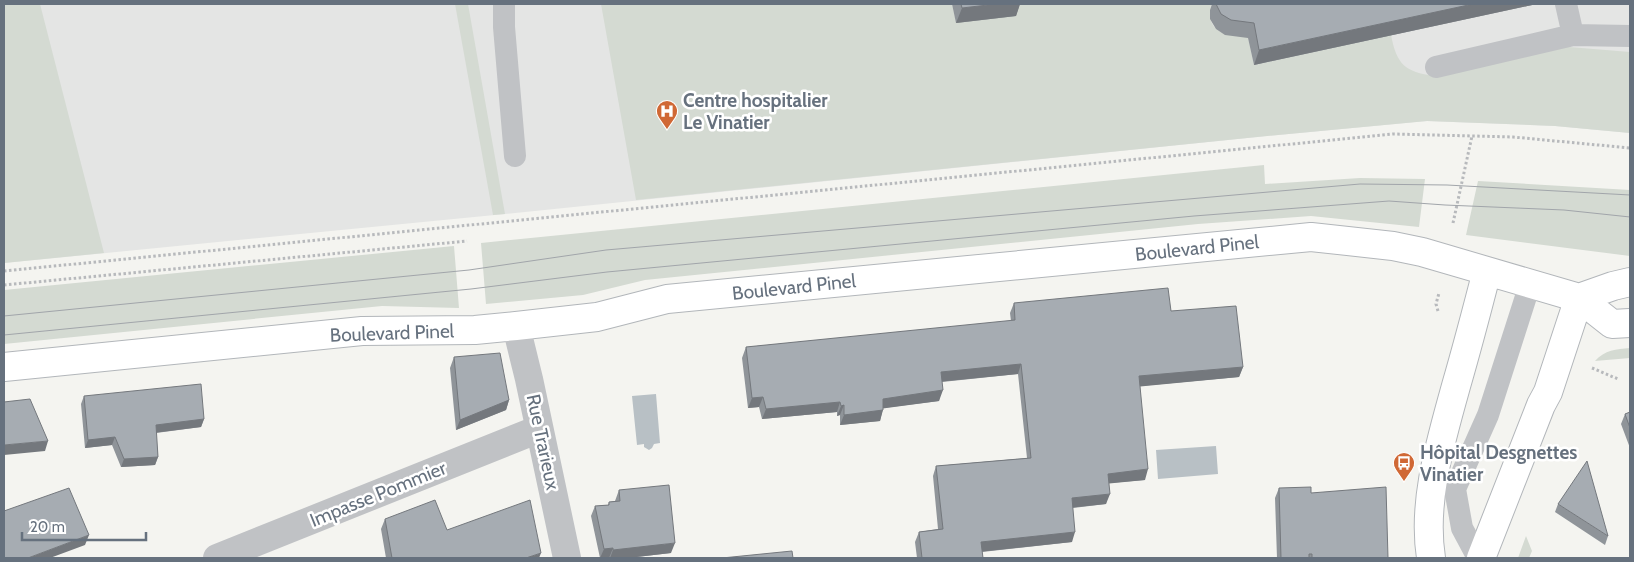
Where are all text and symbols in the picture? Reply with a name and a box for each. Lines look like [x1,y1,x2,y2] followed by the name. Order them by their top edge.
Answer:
[683,89,828,134] place label: Centre hospitalier Le Vinatier
[655,99,679,130] hospital icon: Centre hospitalier Le Vinatier
[1134,230,1261,266] street label: Boulevard Pinel
[731,269,858,305] street label: Boulevard Pinel
[329,319,455,347] street label: Boulevard Pinel
[522,392,564,492] street label: Rue Trarieux
[1420,441,1577,486] place label: Hôpital Desgnettes Vinatier
[1392,451,1416,482] bus stop icon: Hôpital Desgnettes Vinatier
[307,456,449,532] street label: Impasse Pommier
[22,510,146,542] scale bar
[30,518,65,536] text: 20 m

